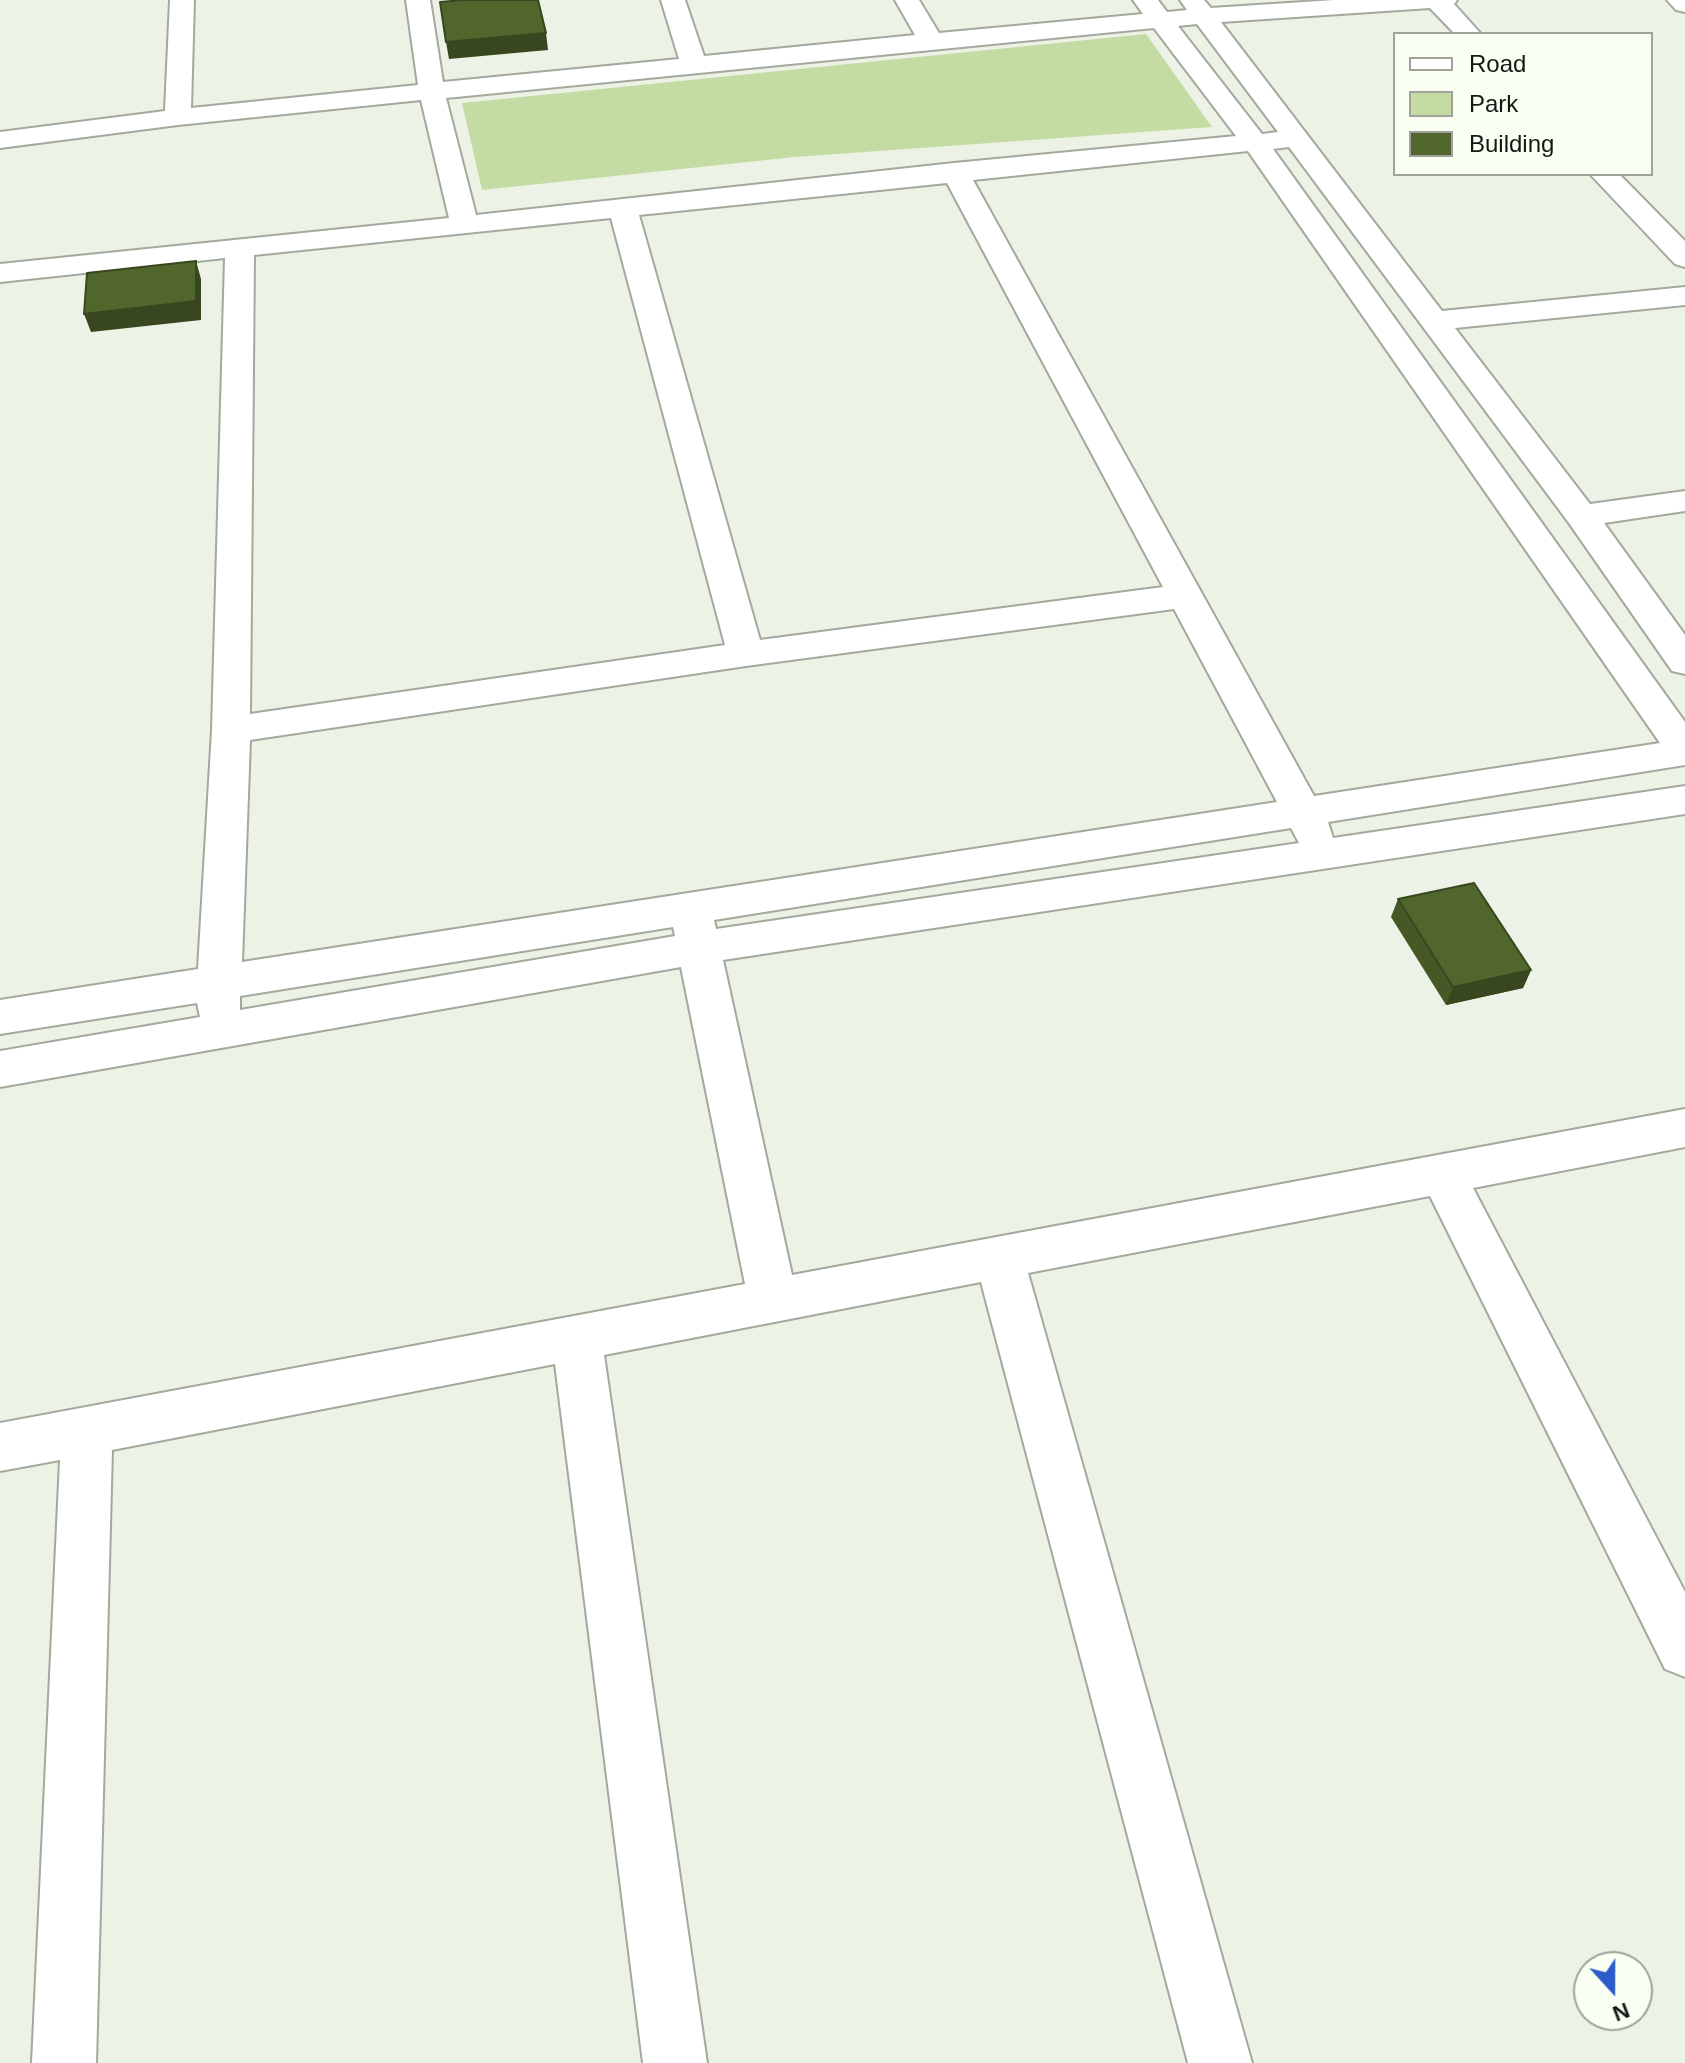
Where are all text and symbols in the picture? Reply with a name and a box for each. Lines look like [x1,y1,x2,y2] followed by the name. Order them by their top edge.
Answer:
[1393,32,1653,176] legend
[1469,50,1526,77] text: Road
[1469,90,1518,117] text: Park
[1469,130,1554,157] text: Building
[1573,1951,1653,2031] north arrow
[1609,1997,1633,2027] text: N

